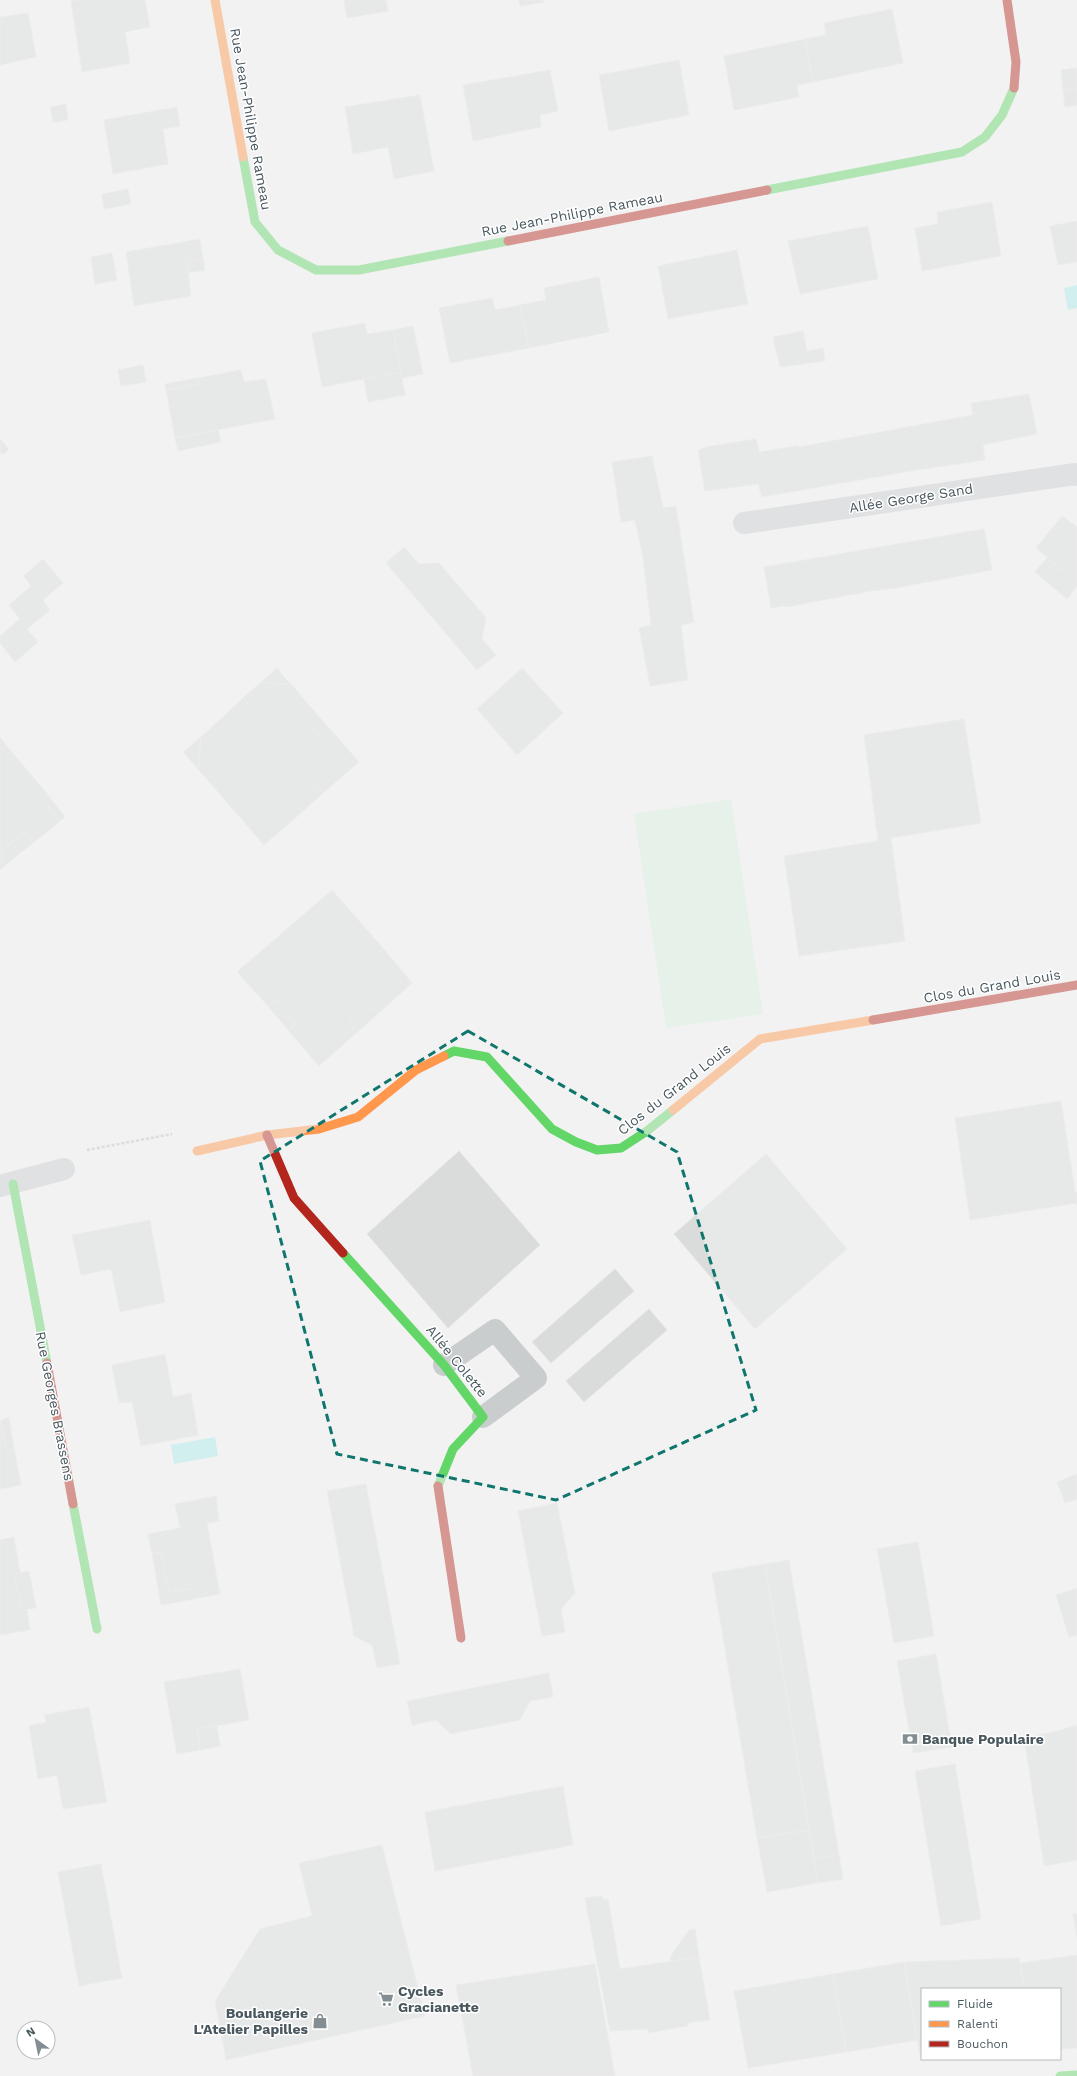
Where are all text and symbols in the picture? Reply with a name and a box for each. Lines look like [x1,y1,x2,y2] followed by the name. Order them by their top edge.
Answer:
[227,27,275,211] street label: Rue Jean-Philippe Rameau
[480,189,664,239] street label: Rue Jean-Philippe Rameau
[848,480,974,516] street label: Allée George Sand
[922,966,1062,1006] street label: Clos du Grand Louis
[614,1040,734,1138] street label: Clos du Grand Louis
[423,1322,491,1400] street label: Allée Colette
[33,1330,77,1482] street label: Rue Georges Brassens
[901,1730,919,1748] bank icon: Banque Populaire
[922,1731,1044,1747] place label: Banque Populaire
[398,1983,479,2015] place label: Cycles Gracianette
[921,1988,1061,2060] legend
[377,1990,395,2008] supermarket icon: Cycles Gracianette
[957,1997,993,2011] text: Fluide
[193,2005,309,2037] place label: Boulangerie L'Atelier Papilles
[311,2012,329,2030] shop icon: Boulangerie L'Atelier Papilles
[957,2017,998,2031] text: Ralenti
[16,2020,56,2060] north arrow
[24,2024,38,2040] text: N
[957,2037,1008,2051] text: Bouchon

